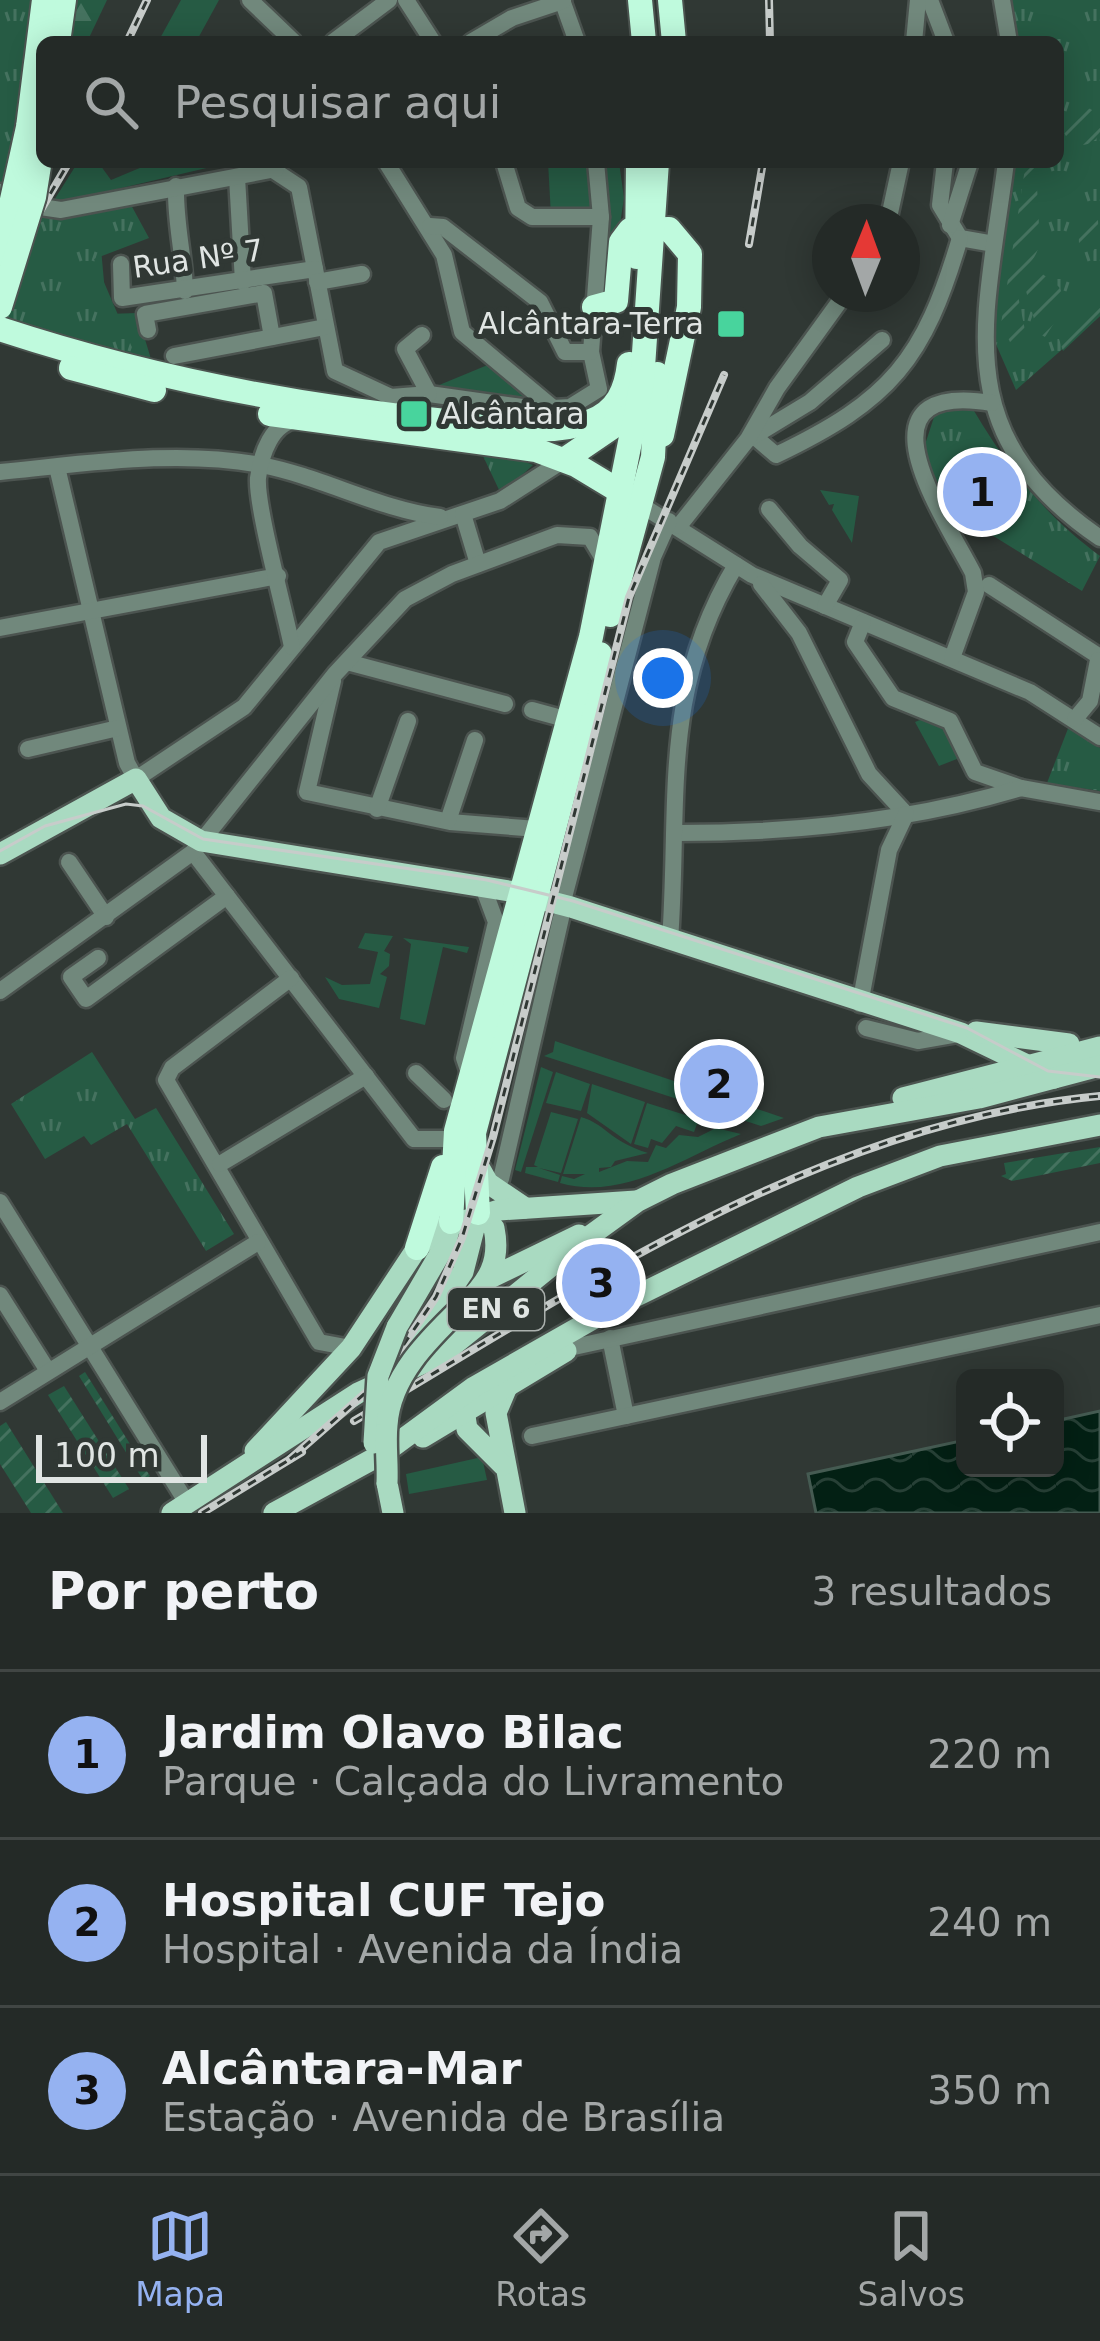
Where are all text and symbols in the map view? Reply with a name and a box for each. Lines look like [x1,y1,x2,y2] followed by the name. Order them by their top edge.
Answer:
[36,36,1064,168] search box
[78,69,144,135] icon: search
[174,76,501,129] text: Pesquisar aqui
[812,204,920,312] north arrow
[130,232,266,285] street label: Rua Nº 7
[478,306,704,341] place label: Alcântara-Terra
[715,308,747,340] marker: Alcântara-Terra
[441,396,585,431] place label: Alcântara
[398,398,430,430] marker: Alcântara
[943,447,1021,537] pin: 1
[633,648,693,708] your location
[680,1039,758,1129] pin: 2
[562,1238,640,1328] pin: 3
[448,1288,544,1330] road number: EN 6
[956,1369,1064,1477] map controls
[956,1369,1064,1477] button: locate
[36,1429,207,1482] scale bar
[54,1436,160,1475] text: 100 m
[48,1562,319,1621] text: Por perto
[812,1569,1052,1614] text: 3 resultados
[162,1706,624,1759] text: Jardim Olavo Bilac
[73,1732,101,1777] text: 1
[927,1732,1052,1777] text: 220 m
[162,1759,784,1804] text: Parque · Calçada do Livramento
[162,1874,606,1927] text: Hospital CUF Tejo
[73,1900,101,1945] text: 2
[927,1900,1052,1945] text: 240 m
[162,1927,683,1972] text: Hospital · Avenida da Índia
[162,2042,522,2095] text: Alcântara-Mar
[73,2068,101,2113] text: 3
[927,2068,1052,2113] text: 350 m
[162,2095,725,2140] text: Estação · Avenida de Brasília
[135,2203,225,2314] tab: Mapa
[495,2203,587,2314] tab: Rotas
[858,2203,965,2314] tab: Salvos

